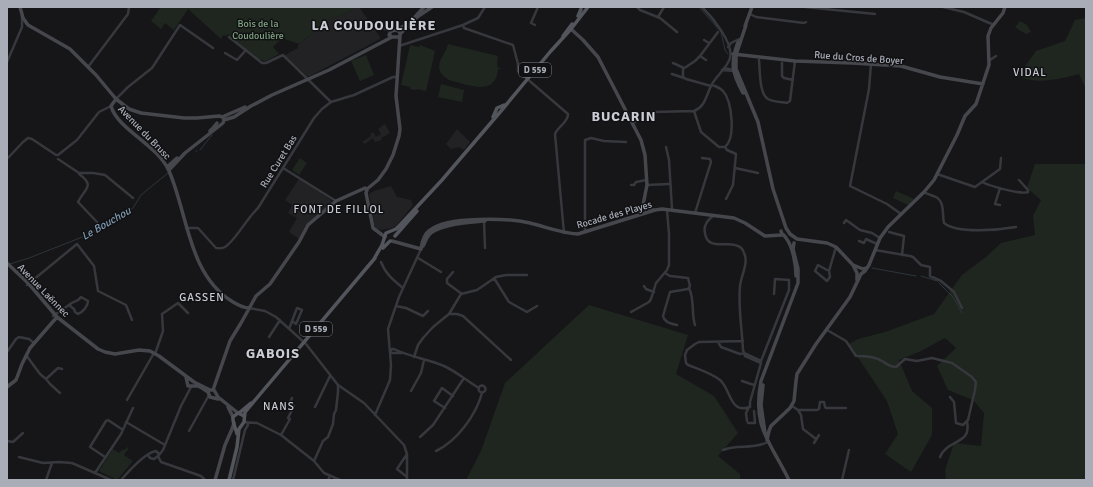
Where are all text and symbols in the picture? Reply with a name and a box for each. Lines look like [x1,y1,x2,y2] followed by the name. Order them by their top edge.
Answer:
[311,17,437,34] district label: LA COUDOULIÈRE
[232,18,284,42] park label: Bois de la Coudoulière
[814,49,904,67] street label: Rue du Cros de Boyer
[519,63,551,77] road number: D 559
[1013,66,1047,79] district label: VIDAL
[115,103,173,162] street label: Avenue du Brusc
[591,108,657,125] district label: BUCARIN
[258,133,300,190] street label: Rue Curet Bas
[575,198,654,231] street label: Rocade des Playes
[294,203,384,216] district label: FONT DE FILLOL
[79,204,134,243] water label: Le Bouchou
[15,262,72,320] street label: Avenue Laënnec
[179,291,225,304] district label: GASSEN
[300,322,332,336] road number: D 559
[246,345,300,362] district label: GABOIS
[263,400,295,413] district label: NANS

